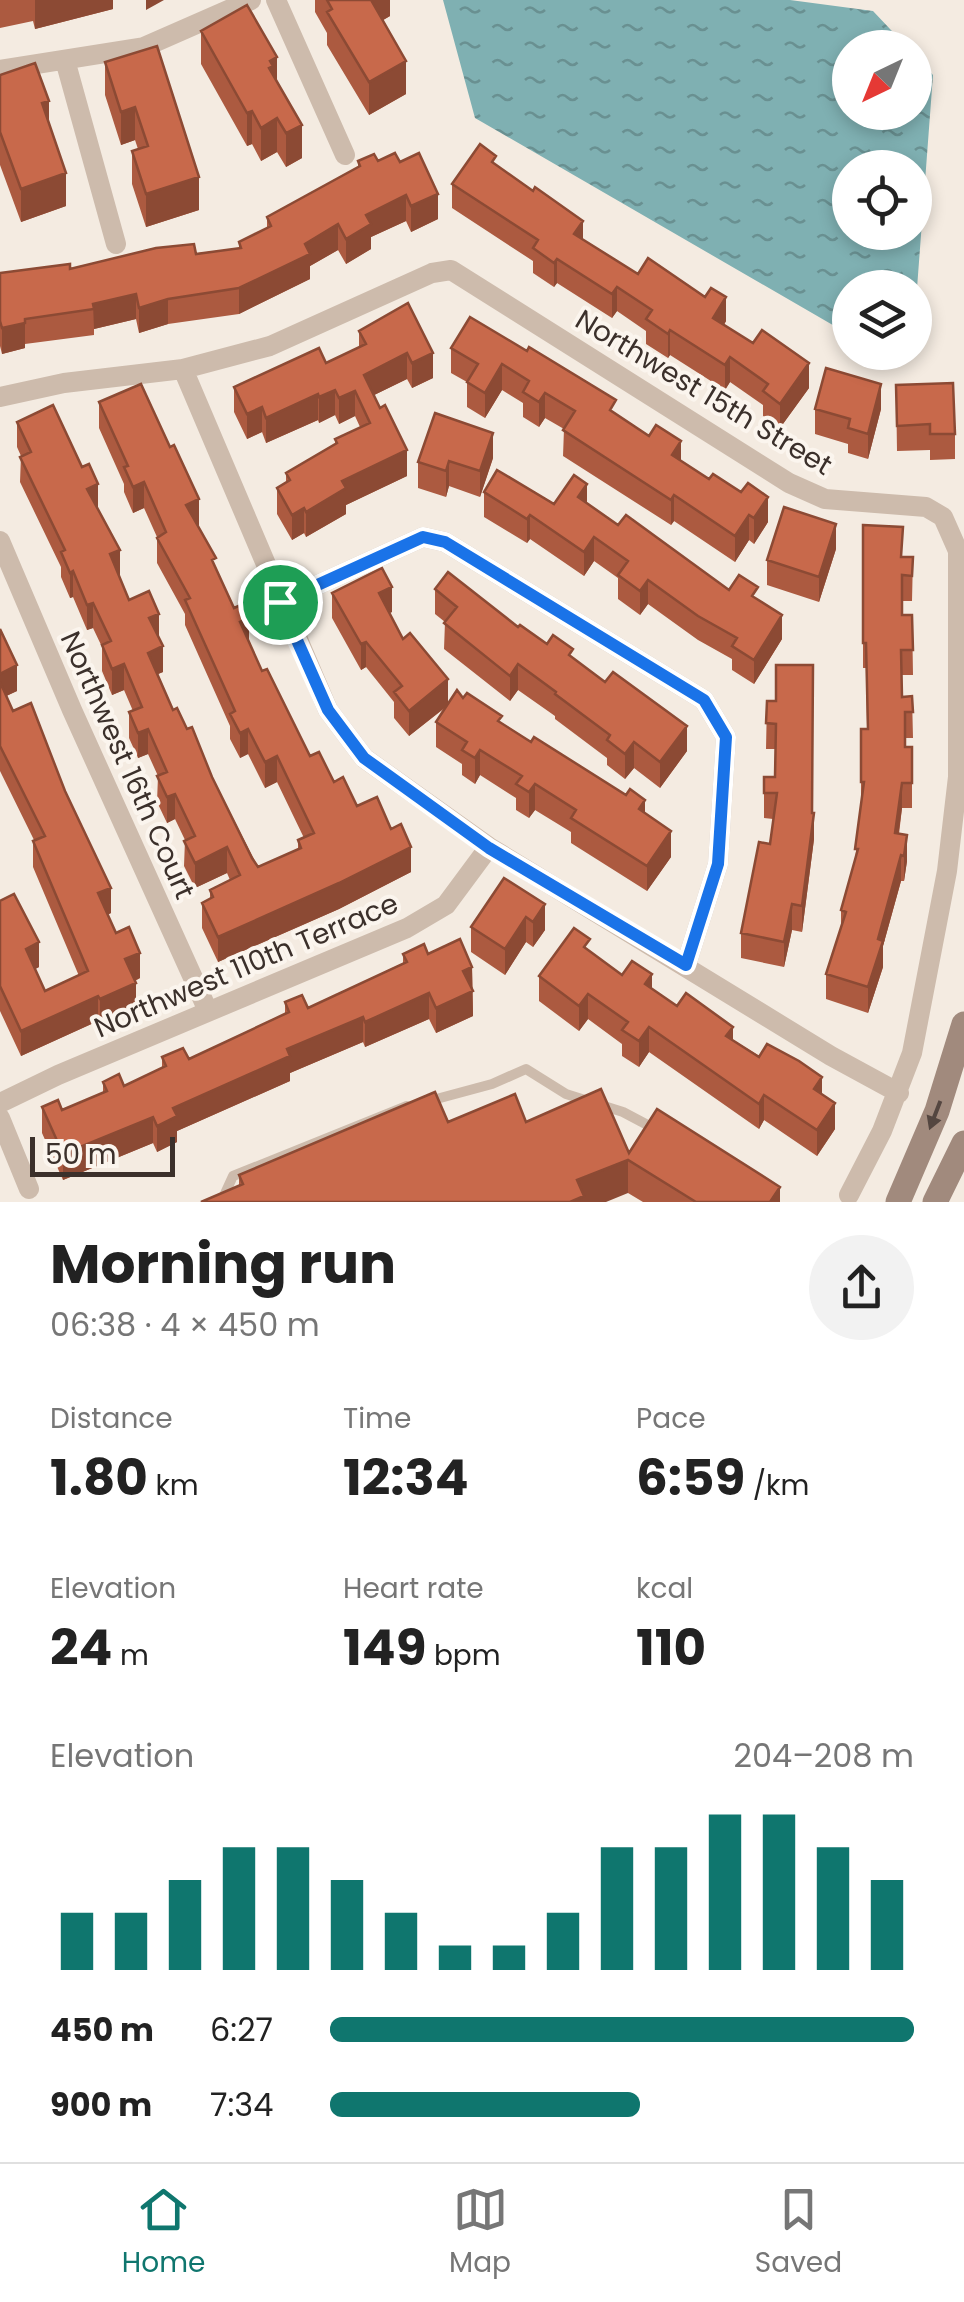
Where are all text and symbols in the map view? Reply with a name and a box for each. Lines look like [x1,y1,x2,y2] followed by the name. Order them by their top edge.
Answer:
[832,30,932,130] north arrow
[832,30,932,370] map controls
[832,150,932,250] button: locate
[832,270,932,370] button: layers
[568,300,839,485] street label: Northwest 15th Street
[238,560,323,645] pin
[253,575,308,630] icon: arrive
[51,625,204,905] street label: Northwest 16th Court
[88,884,404,1047] street label: Northwest 110th Terrace
[927,1100,942,1130] one-way arrow
[30,1132,175,1176] scale bar
[45,1135,116,1174] text: 50 m
[50,1225,396,1302] text: Morning run
[809,1235,914,1340] button: share
[50,1302,320,1347] text: 06:38 · 4 × 450 m
[50,1399,173,1438] text: Distance
[343,1399,411,1438] text: Time
[636,1399,706,1438] text: Pace
[50,1442,148,1513] text: 1.80
[343,1442,469,1513] text: 12:34
[636,1442,745,1513] text: 6:59
[148,1466,199,1505] text: km
[745,1466,809,1505] text: /km
[50,1569,176,1608] text: Elevation
[343,1569,484,1608] text: Heart rate
[636,1569,693,1608] text: kcal
[50,1612,112,1683] text: 24
[343,1612,426,1683] text: 149
[636,1612,706,1683] text: 110
[112,1636,149,1675] text: m
[426,1636,501,1675] text: bpm
[50,1733,194,1778] text: Elevation
[734,1733,914,1778] text: 204–208 m
[50,2007,154,2052] text: 450 m
[210,2007,273,2052] text: 6:27
[50,2082,152,2127] text: 900 m
[210,2082,273,2127] text: 7:34
[122,2182,205,2284] tab: Home
[449,2182,511,2284] tab: Map
[755,2182,842,2284] tab: Saved

